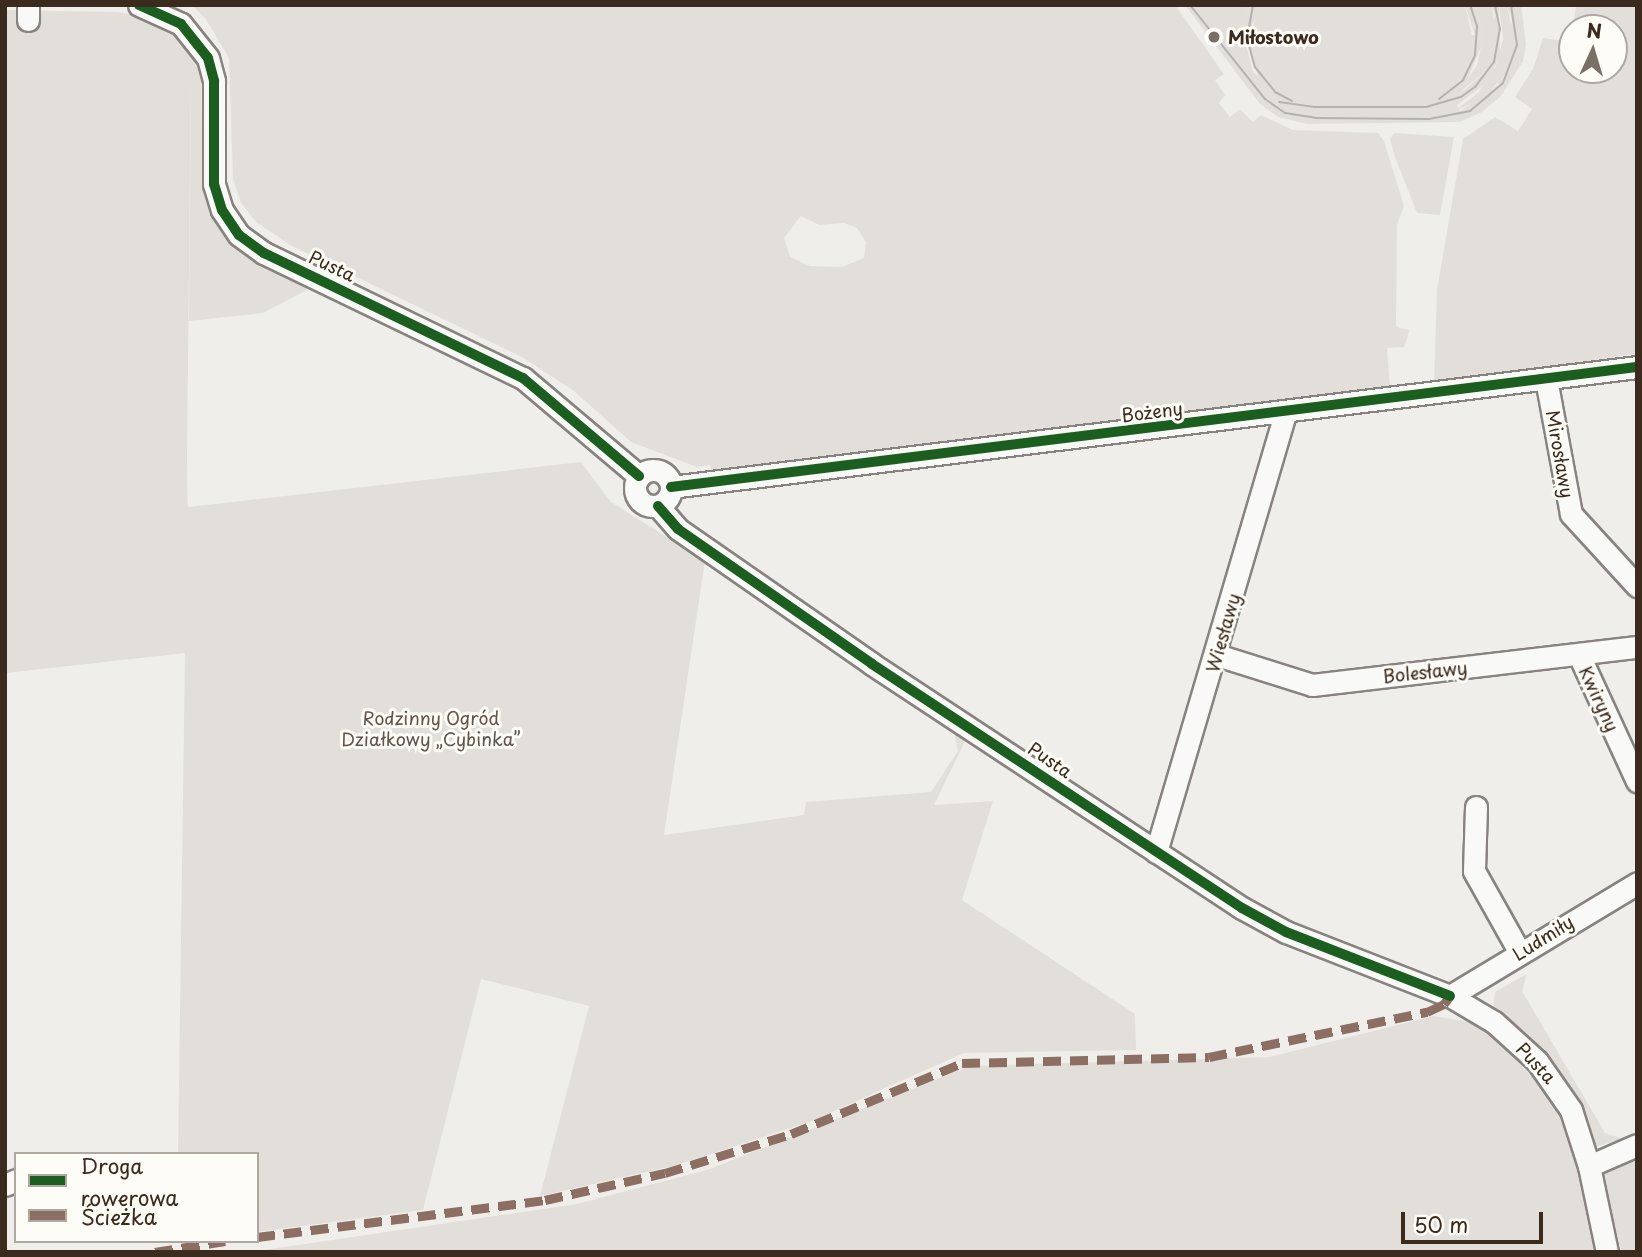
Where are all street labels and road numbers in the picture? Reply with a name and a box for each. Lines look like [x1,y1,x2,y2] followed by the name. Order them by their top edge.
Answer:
[306,246,358,286] street label: Pusta
[1120,398,1184,426] street label: Bożeny
[1542,408,1578,500] street label: Mirosławy
[1201,591,1245,675] street label: Wiesławy
[1382,657,1468,687] street label: Bolesławy
[1575,663,1623,735] street label: Kwiryny
[1024,738,1076,782] street label: Pusta
[1508,911,1578,965] street label: Ludmiły
[1512,1038,1560,1088] street label: Pusta

